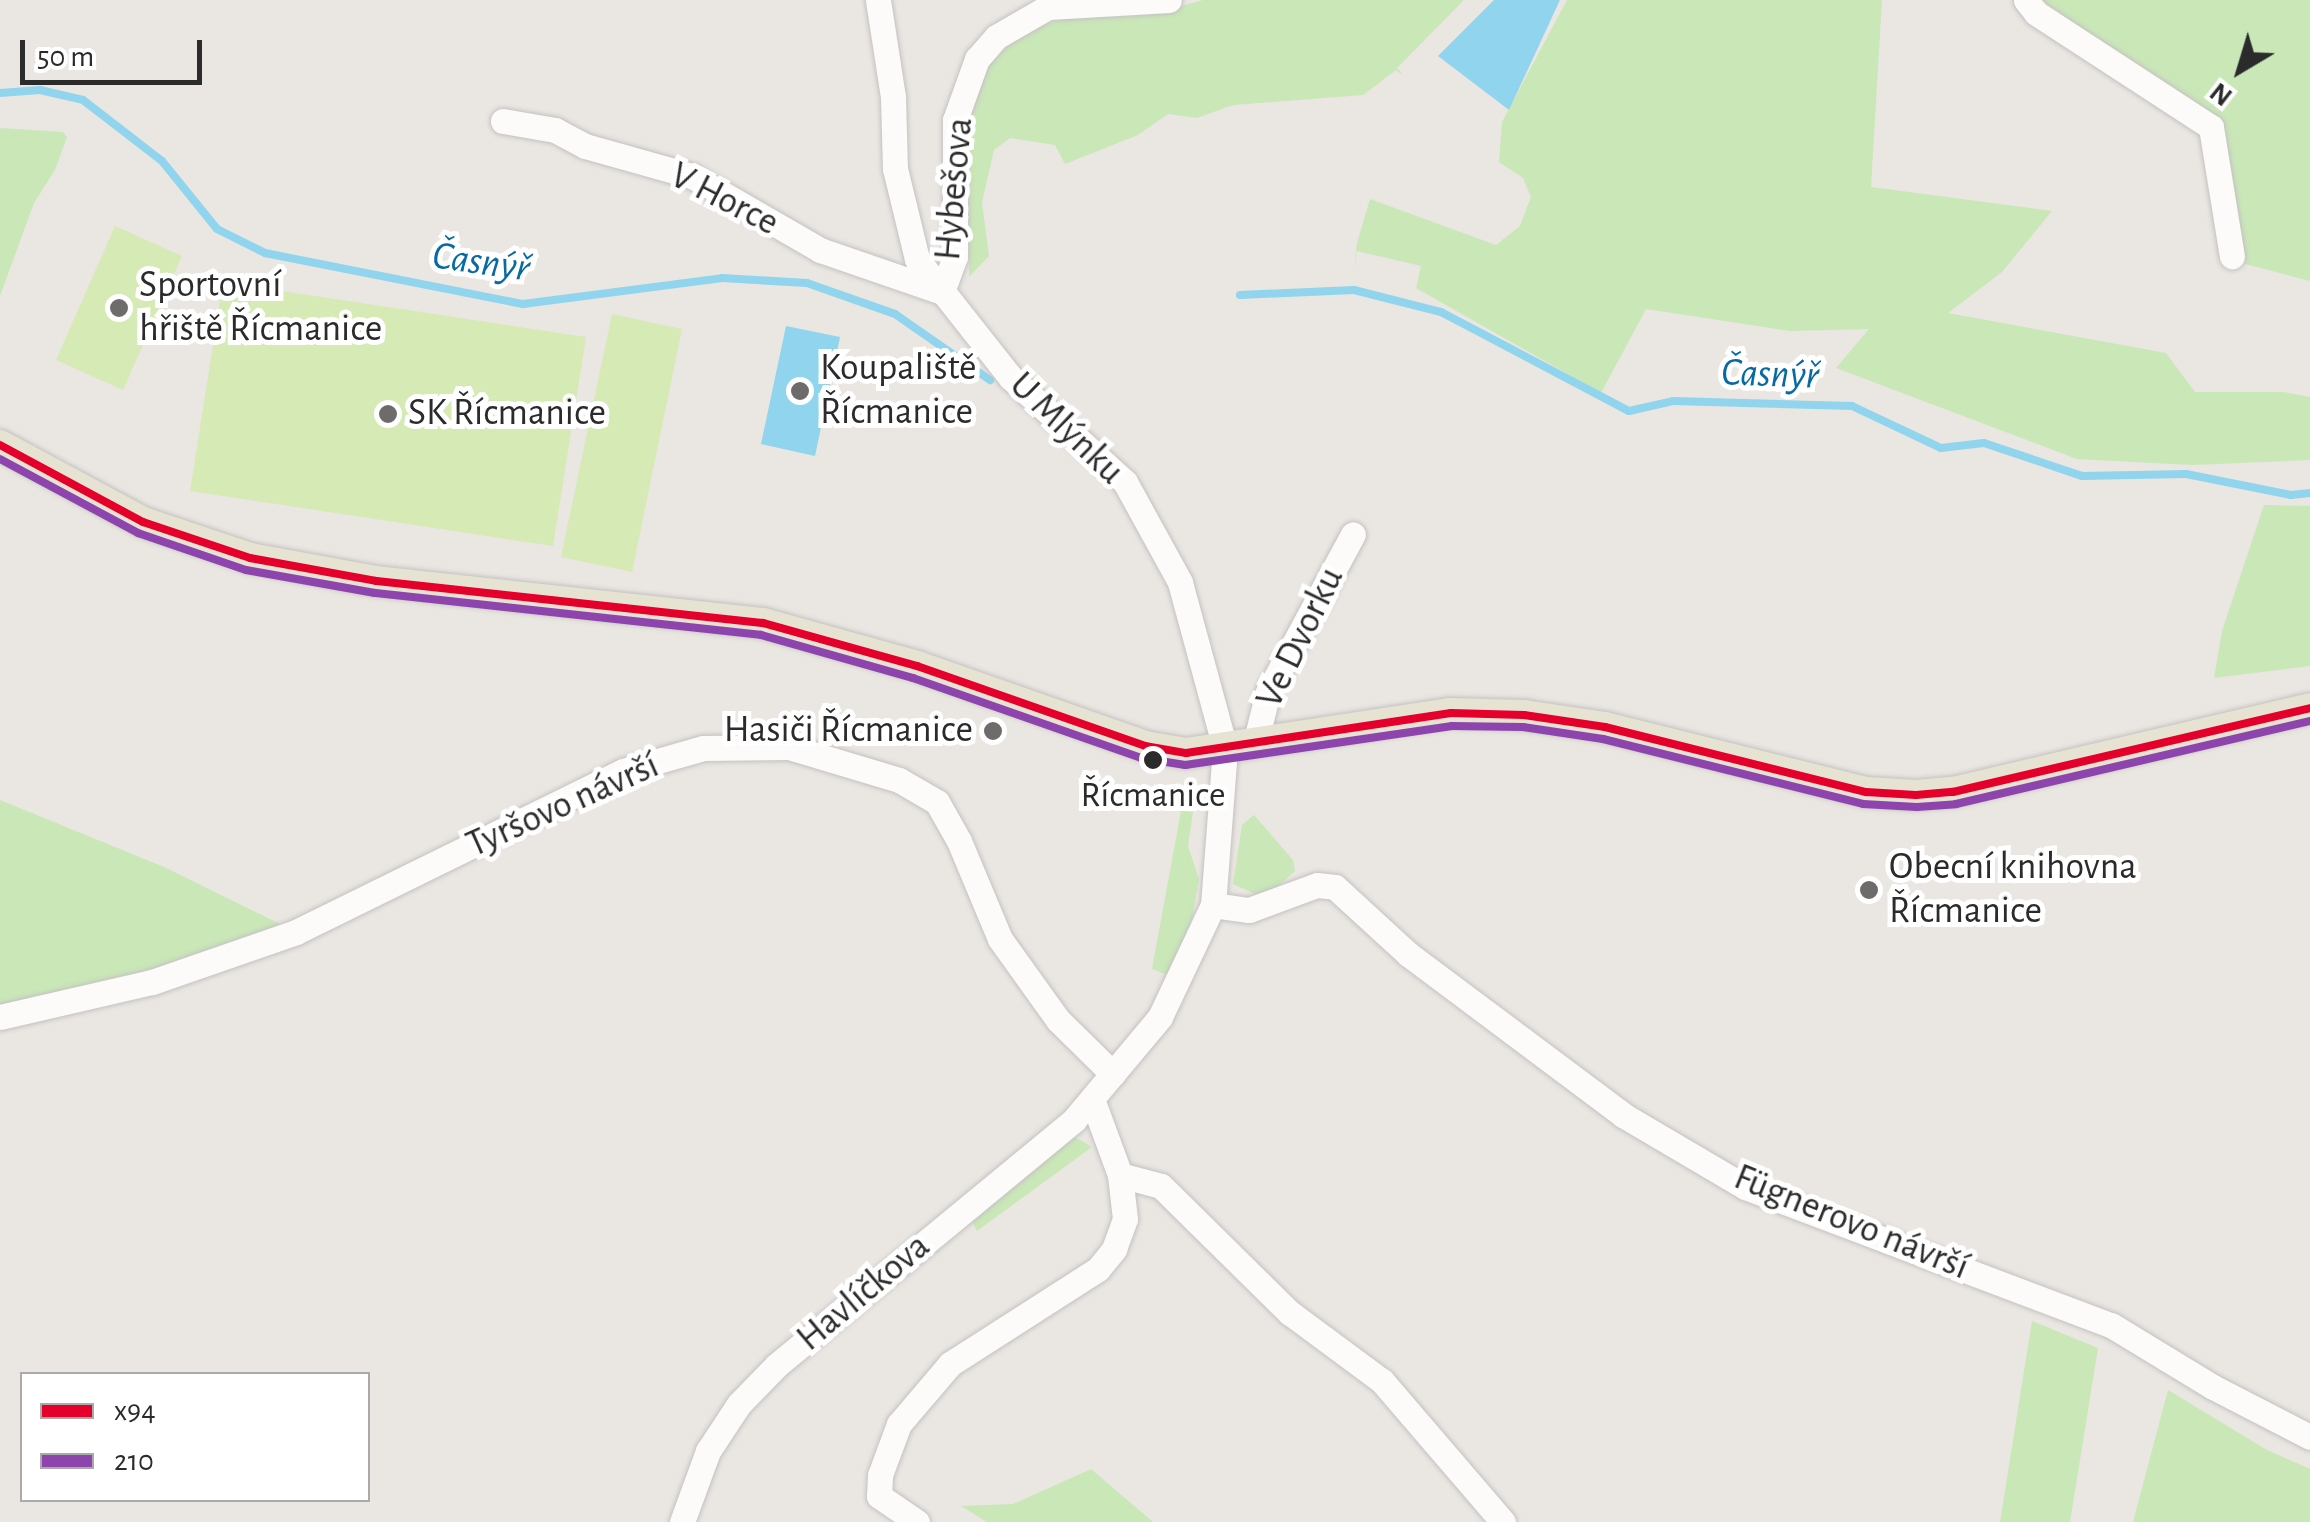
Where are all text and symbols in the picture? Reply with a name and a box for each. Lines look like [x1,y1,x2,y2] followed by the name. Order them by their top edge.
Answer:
[25,20,208,82] scale bar
[2190,20,2290,120] north arrow
[37,42,94,72] text: 50 m
[2205,77,2238,111] text: N
[926,116,984,262] street label: Hybešova
[662,153,786,247] street label: V Horce
[429,231,533,293] water label: Časnýř
[139,263,382,352] place label: Sportovní hřiště Řícmanice
[108,297,130,319] marker: Sportovní hřiště Řícmanice
[820,346,977,436] place label: Koupaliště Řícmanice
[1720,348,1820,400] water label: Časnýř
[999,363,1133,495] street label: U Mlýnku
[789,380,811,402] marker: Koupaliště Řícmanice
[408,391,606,437] place label: SK Řícmanice
[377,403,399,425] marker: SK Řícmanice
[1247,560,1355,716] street label: Ve Dvorku
[724,708,973,754] place label: Hasiči Řícmanice
[982,720,1004,742] marker: Hasiči Řícmanice
[460,743,666,869] street label: Tyršovo návrší
[1143,750,1163,770] marker: Řícmanice
[1080,774,1226,818] place label: Řícmanice
[1889,845,2137,934] place label: Obecní knihovna Řícmanice
[1858,879,1880,901] marker: Obecní knihovna Řícmanice
[1727,1155,1975,1291] street label: Fügnerovo návrší
[788,1224,940,1362] street label: Havlíčkova
[20,1372,370,1502] legend
[114,1396,156,1426] text: x94
[114,1446,154,1476] text: 210

